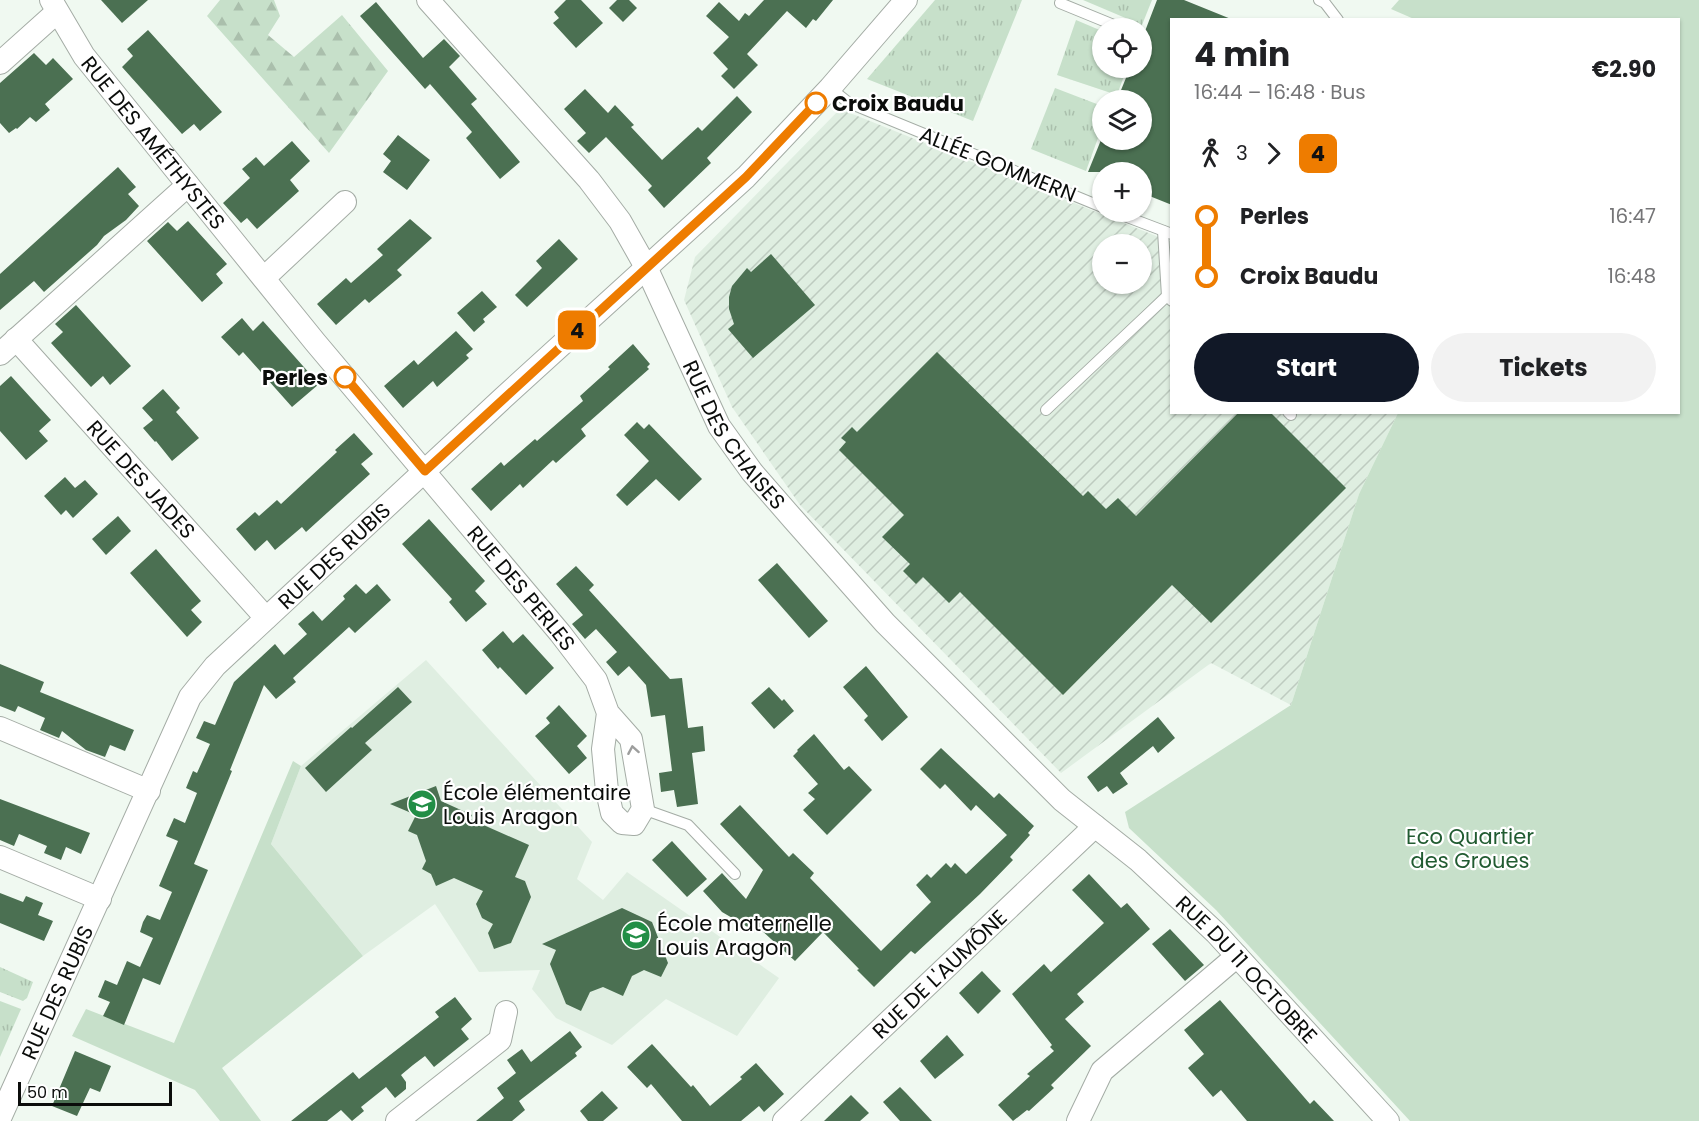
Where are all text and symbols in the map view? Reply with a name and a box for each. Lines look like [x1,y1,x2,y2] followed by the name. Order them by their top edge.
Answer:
[1092,18,1152,294] map controls
[1092,18,1152,78] button: locate
[1194,31,1290,78] text: 4 min
[75,50,232,235] street label: RUE DES AMÉTHYSTES
[1592,54,1656,85] text: €2.90
[1194,78,1366,106] text: 16:44 – 16:48 · Bus
[832,89,964,118] place label: Croix Baudu
[1092,90,1152,150] button: layers
[805,92,827,114] marker: Croix Baudu
[915,119,1081,209] street label: ALLÉE GOMMERN
[1194,137,1227,170] icon: walk
[1257,137,1290,170] icon: forward
[1236,139,1248,167] text: 3
[1311,139,1325,168] text: 4
[1092,162,1152,222] button: +
[1240,201,1309,232] text: Perles
[1609,202,1656,230] text: 16:47
[1092,234,1152,294] button: −
[1240,261,1378,292] text: Croix Baudu
[1607,262,1656,290] text: 16:48
[558,310,596,350] line badge: 4
[570,316,584,345] text: 4
[1194,333,1419,402] button: Start
[1431,333,1656,402] button: Tickets
[676,355,792,515] street label: RUE DES CHAISES
[262,363,328,392] place label: Perles
[334,366,356,388] marker: Perles
[81,413,202,545] street label: RUE DES JADES
[271,496,396,615] street label: RUE DES RUBIS
[461,519,583,656] street label: RUE DES PERLES
[627,745,640,755] one-way arrow
[443,778,631,831] place label: École élémentaire Louis Aragon
[406,788,438,820] school or university icon: École élémentaire Louis Aragon
[1406,822,1534,875] park label: Eco Quartier des Groues
[1170,889,1324,1049] street label: RUE DU 11 OCTOBRE
[866,903,1013,1045] street label: RUE DE L'AUMÔNE
[657,909,832,962] place label: École maternelle Louis Aragon
[620,919,652,951] school or university icon: École maternelle Louis Aragon
[14,920,100,1064] street label: RUE DES RUBIS
[18,1079,172,1106] scale bar
[27,1081,68,1104] text: 50 m

